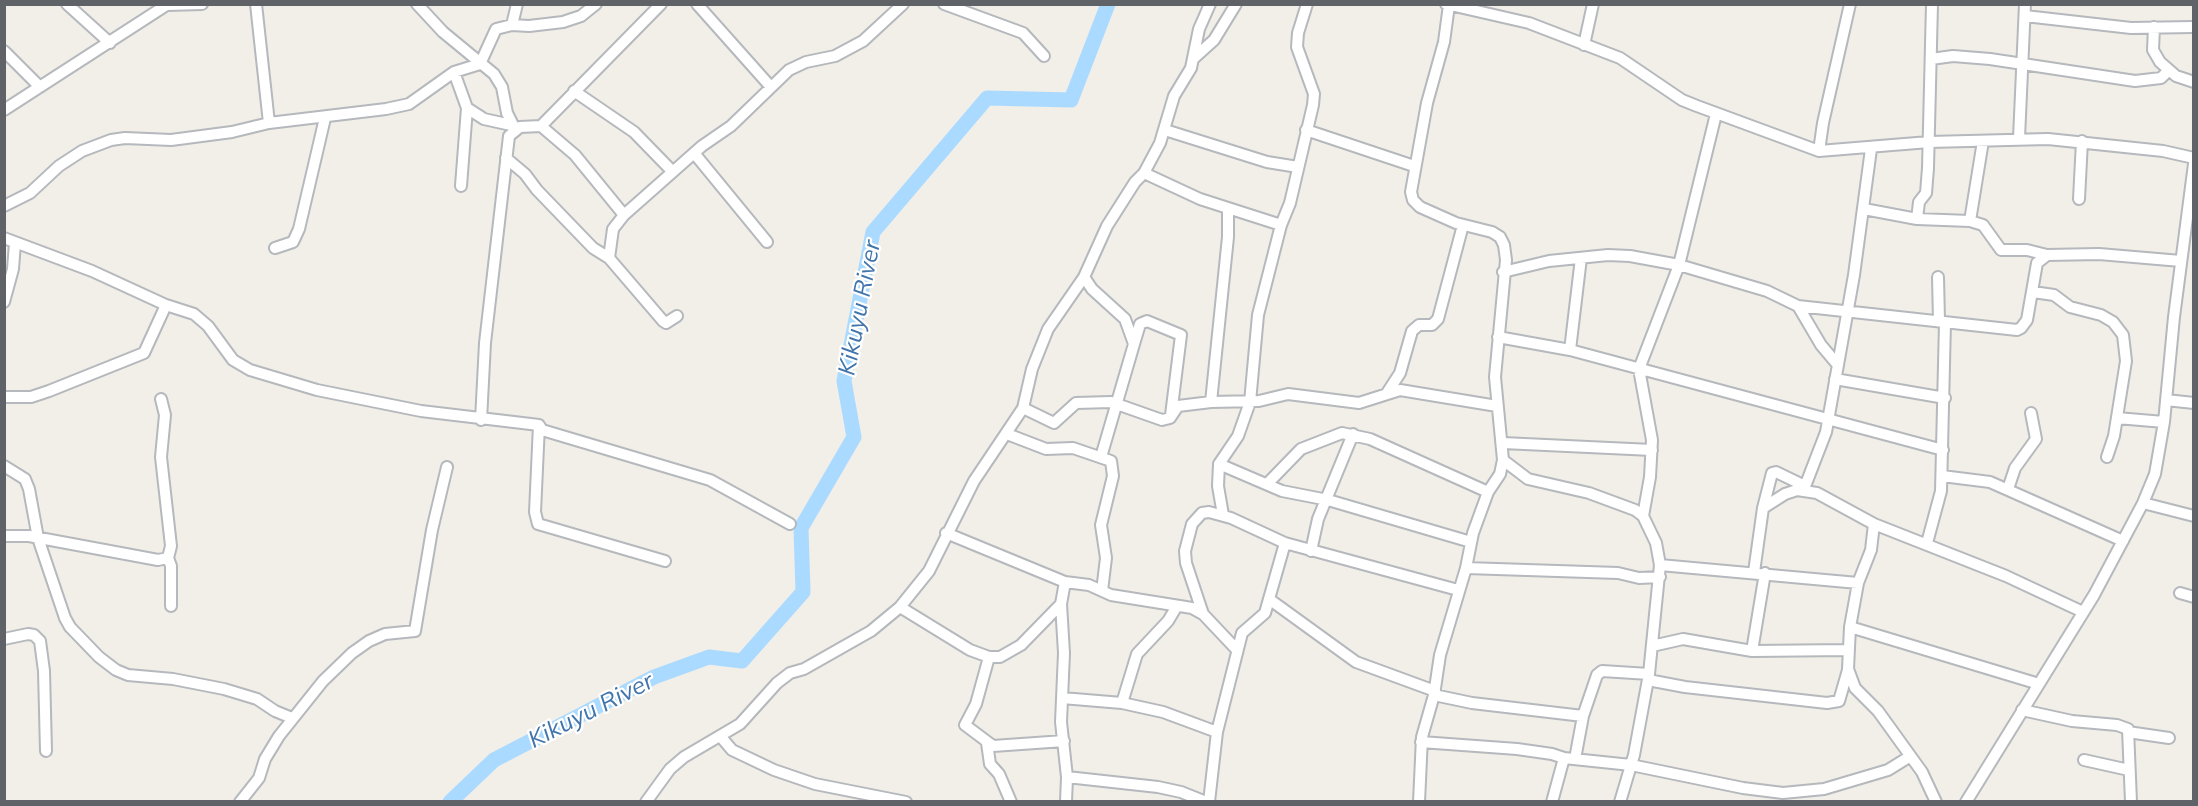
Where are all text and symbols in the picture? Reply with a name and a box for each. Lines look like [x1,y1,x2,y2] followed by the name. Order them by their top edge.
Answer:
[833,238,887,378] water label: Kikuyu River
[524,667,658,755] water label: Kikuyu River

